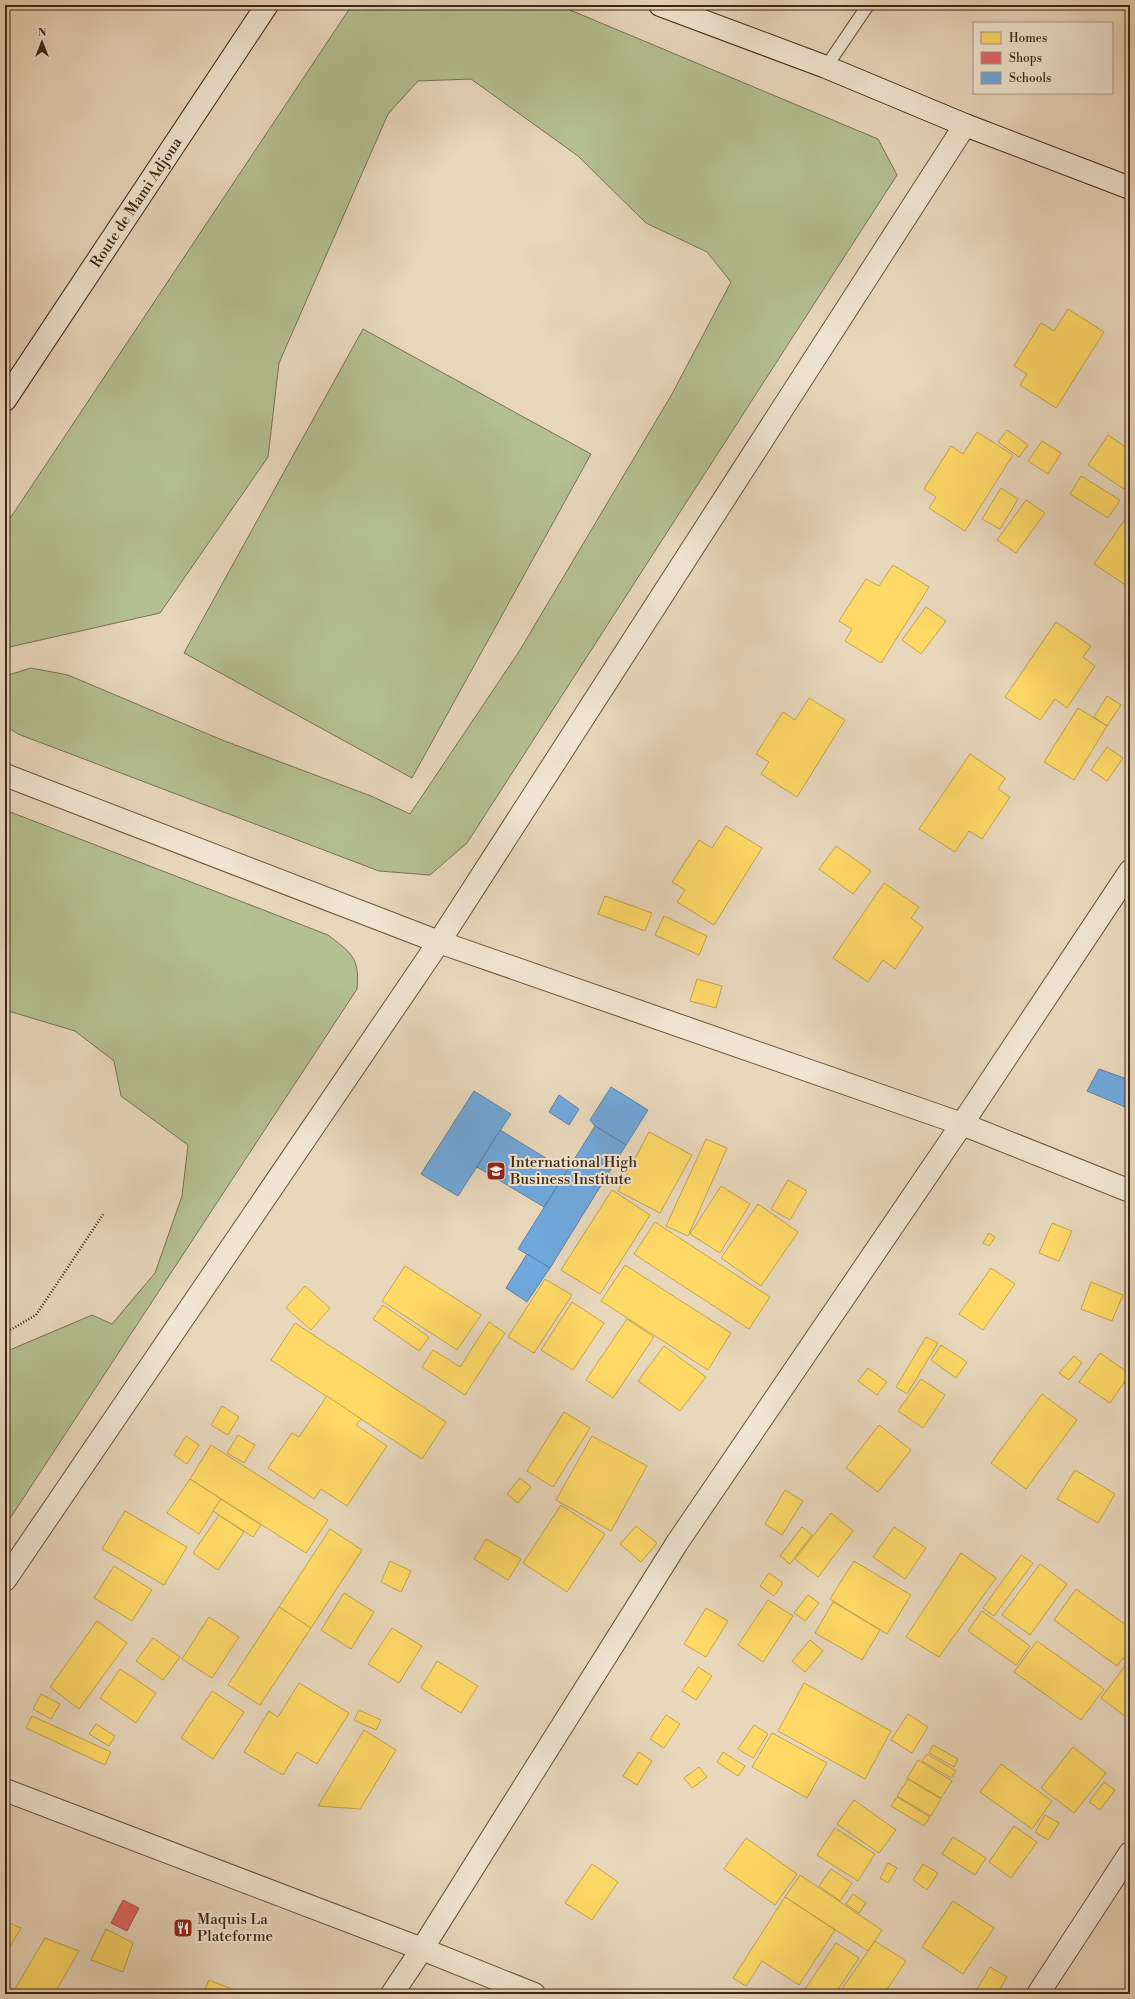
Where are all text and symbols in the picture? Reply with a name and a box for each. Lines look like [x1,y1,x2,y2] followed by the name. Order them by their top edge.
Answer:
[22,22,62,62] north arrow
[973,22,1113,94] legend
[38,26,47,40] text: N
[1009,31,1047,46] text: Homes
[1009,51,1042,66] text: Shops
[1009,71,1051,86] text: Schools
[86,134,187,272] street label: Route de Mami Adjoua
[509,1153,637,1189] place label: International High Business Institute
[485,1160,507,1182] school or university icon: International High Business Institute
[197,1910,273,1946] place label: Maquis La Plateforme
[172,1917,194,1939] restaurant icon: Maquis La Plateforme

